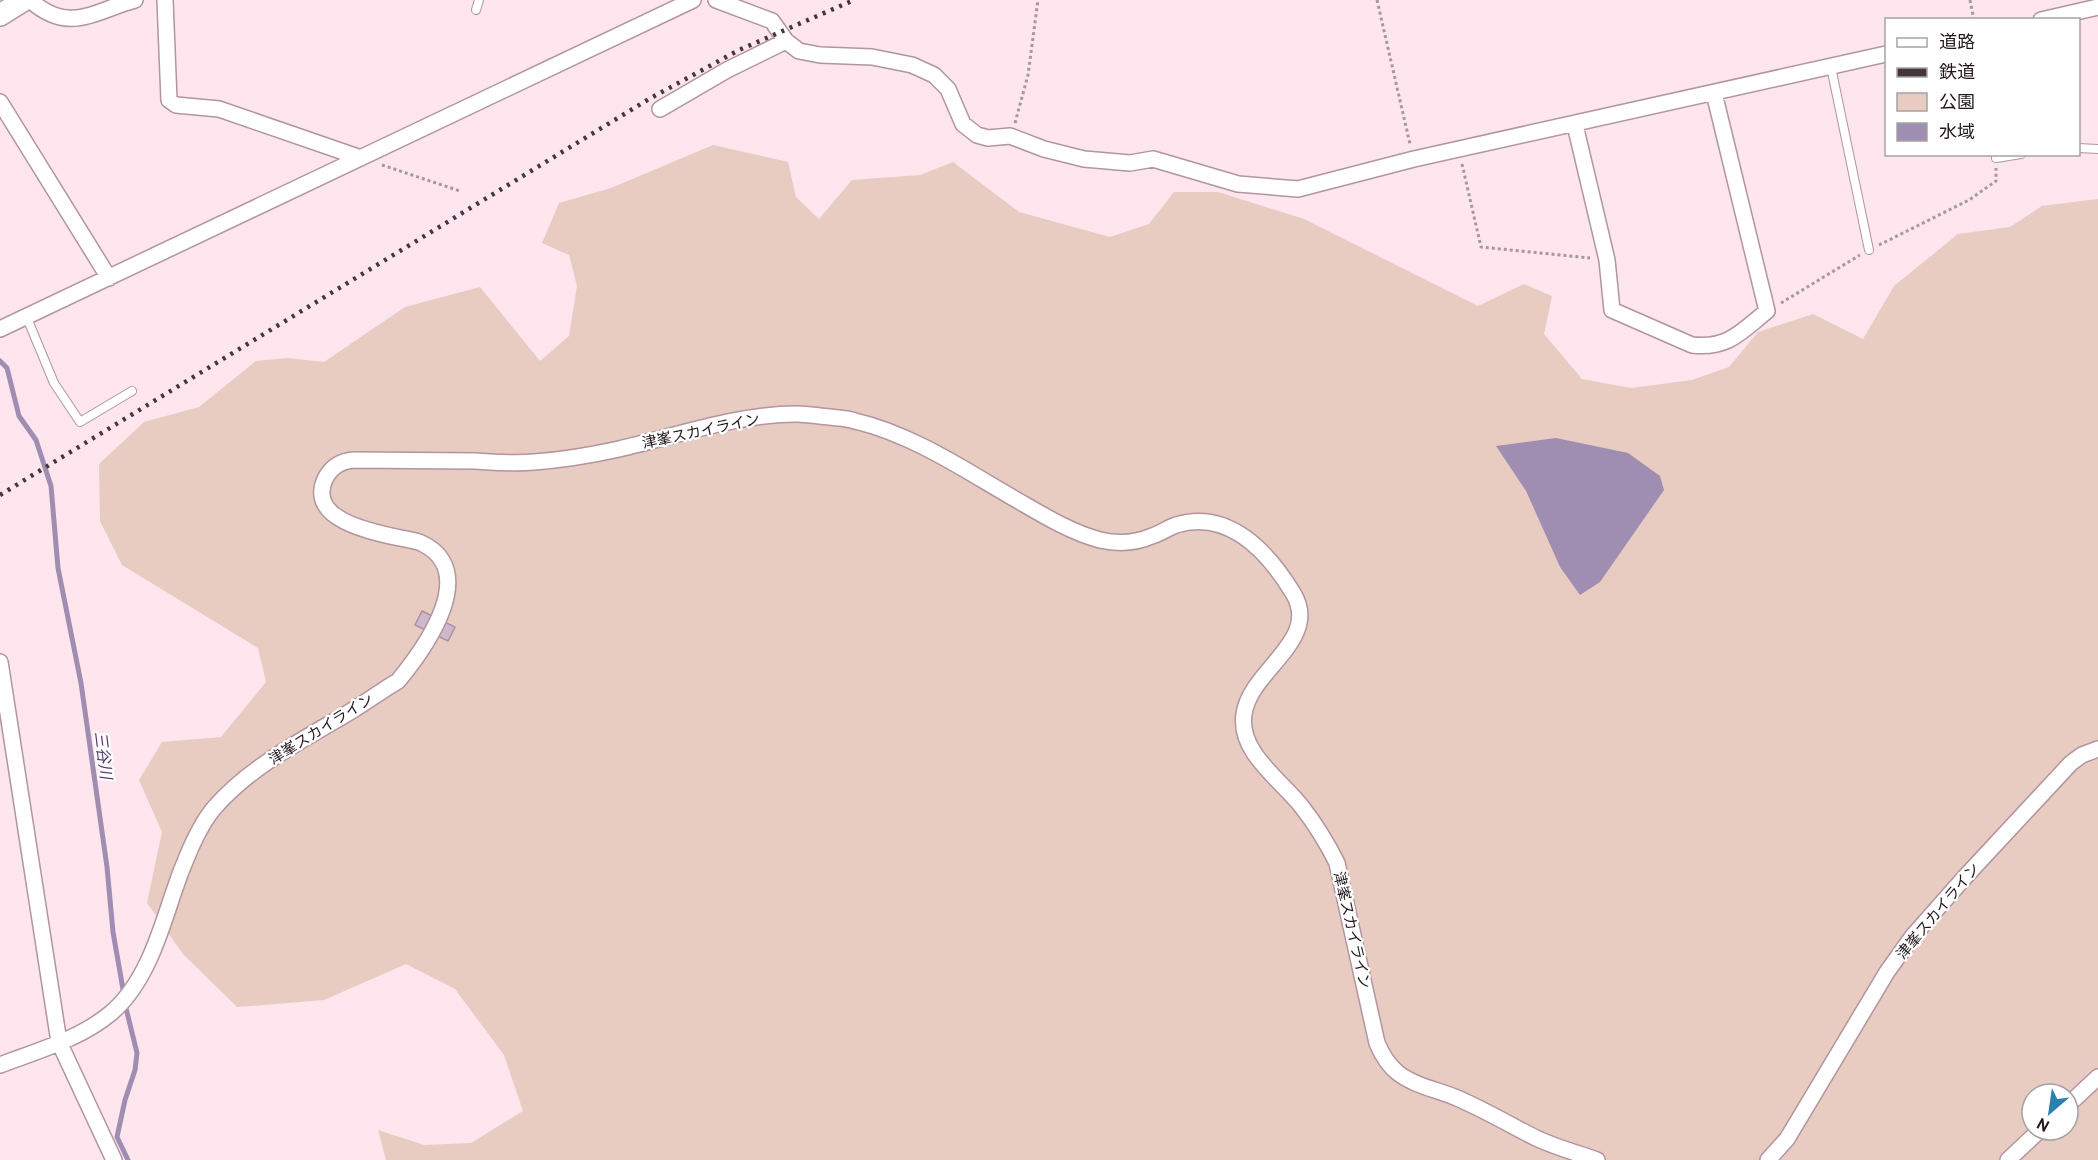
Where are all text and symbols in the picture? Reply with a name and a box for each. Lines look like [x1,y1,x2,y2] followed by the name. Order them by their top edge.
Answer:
[1885,18,2080,156] legend
[1939,32,1975,55] text: 道路
[1939,62,1975,85] text: 鉄道
[1939,92,1975,115] text: 公園
[1939,122,1975,145] text: 水域
[641,411,762,454] street label: 津峯スカイライン
[266,690,378,770] street label: 津峯スカイライン
[89,730,115,782] water label: 三谷川
[1893,860,1985,964] street label: 津峯スカイライン
[1328,870,1373,991] street label: 津峯スカイライン
[2020,1082,2080,1142] north arrow
[2034,1112,2054,1135] text: N

